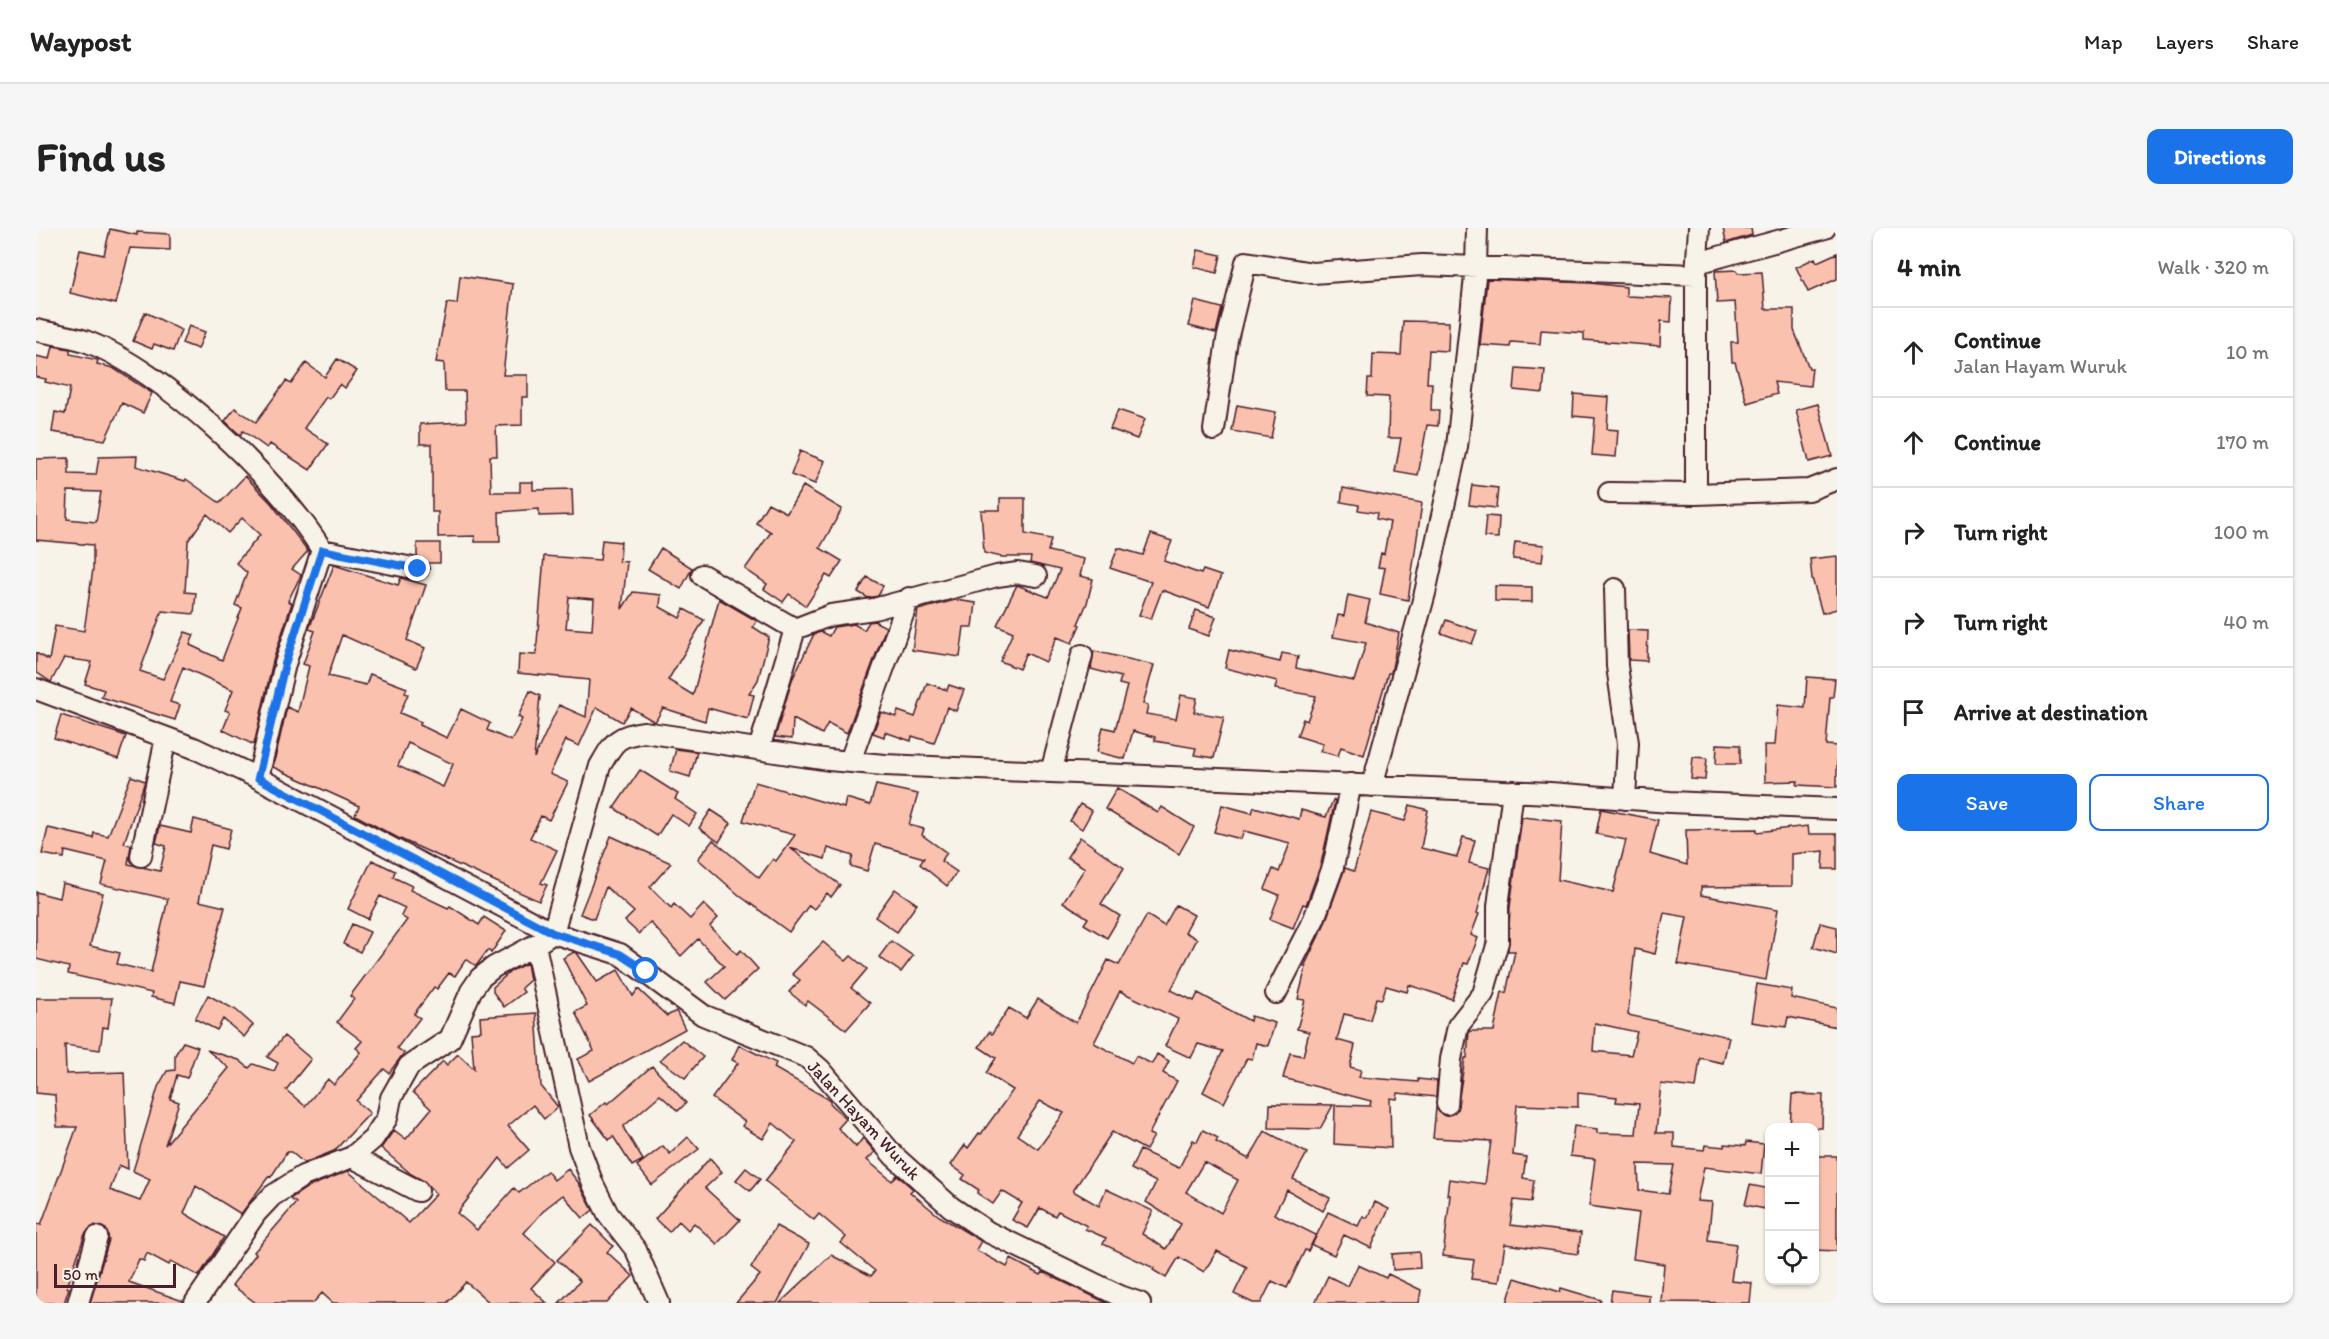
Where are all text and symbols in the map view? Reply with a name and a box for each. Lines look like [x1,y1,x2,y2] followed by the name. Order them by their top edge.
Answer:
[30,24,132,58] text: Waypost
[2084,29,2123,54] text: Map
[2156,29,2214,54] text: Layers
[2247,29,2299,54] text: Share
[2147,129,2293,184] button: Directions
[36,131,166,182] text: Find us
[1897,251,1961,283] text: 4 min
[2157,255,2269,279] text: Walk · 320 m
[1954,327,2041,354] text: Continue
[1897,336,1930,369] icon: ahead
[2226,340,2269,364] text: 10 m
[1954,354,2127,378] text: Jalan Hayam Wuruk
[1897,426,1930,459] icon: ahead
[1954,429,2041,456] text: Continue
[2216,430,2269,454] text: 170 m
[1897,516,1930,549] icon: right
[1954,519,2048,546] text: Turn right
[2214,520,2269,544] text: 100 m
[404,555,430,581] route end
[1897,606,1930,639] icon: right
[1954,609,2048,636] text: Turn right
[2223,610,2269,634] text: 40 m
[1897,696,1930,729] icon: arrive
[1954,699,2148,726] text: Arrive at destination
[1897,774,2077,831] button: Save
[2089,774,2269,831] button: Share
[632,957,658,983] route start
[803,1056,926,1185] street label: Jalan Hayam Wuruk
[1765,1123,1819,1285] map controls
[1765,1123,1819,1177] button: +
[1765,1177,1819,1231] button: −
[1765,1231,1819,1285] button: locate
[54,1261,176,1288] scale bar
[63,1265,98,1284] text: 50 m

